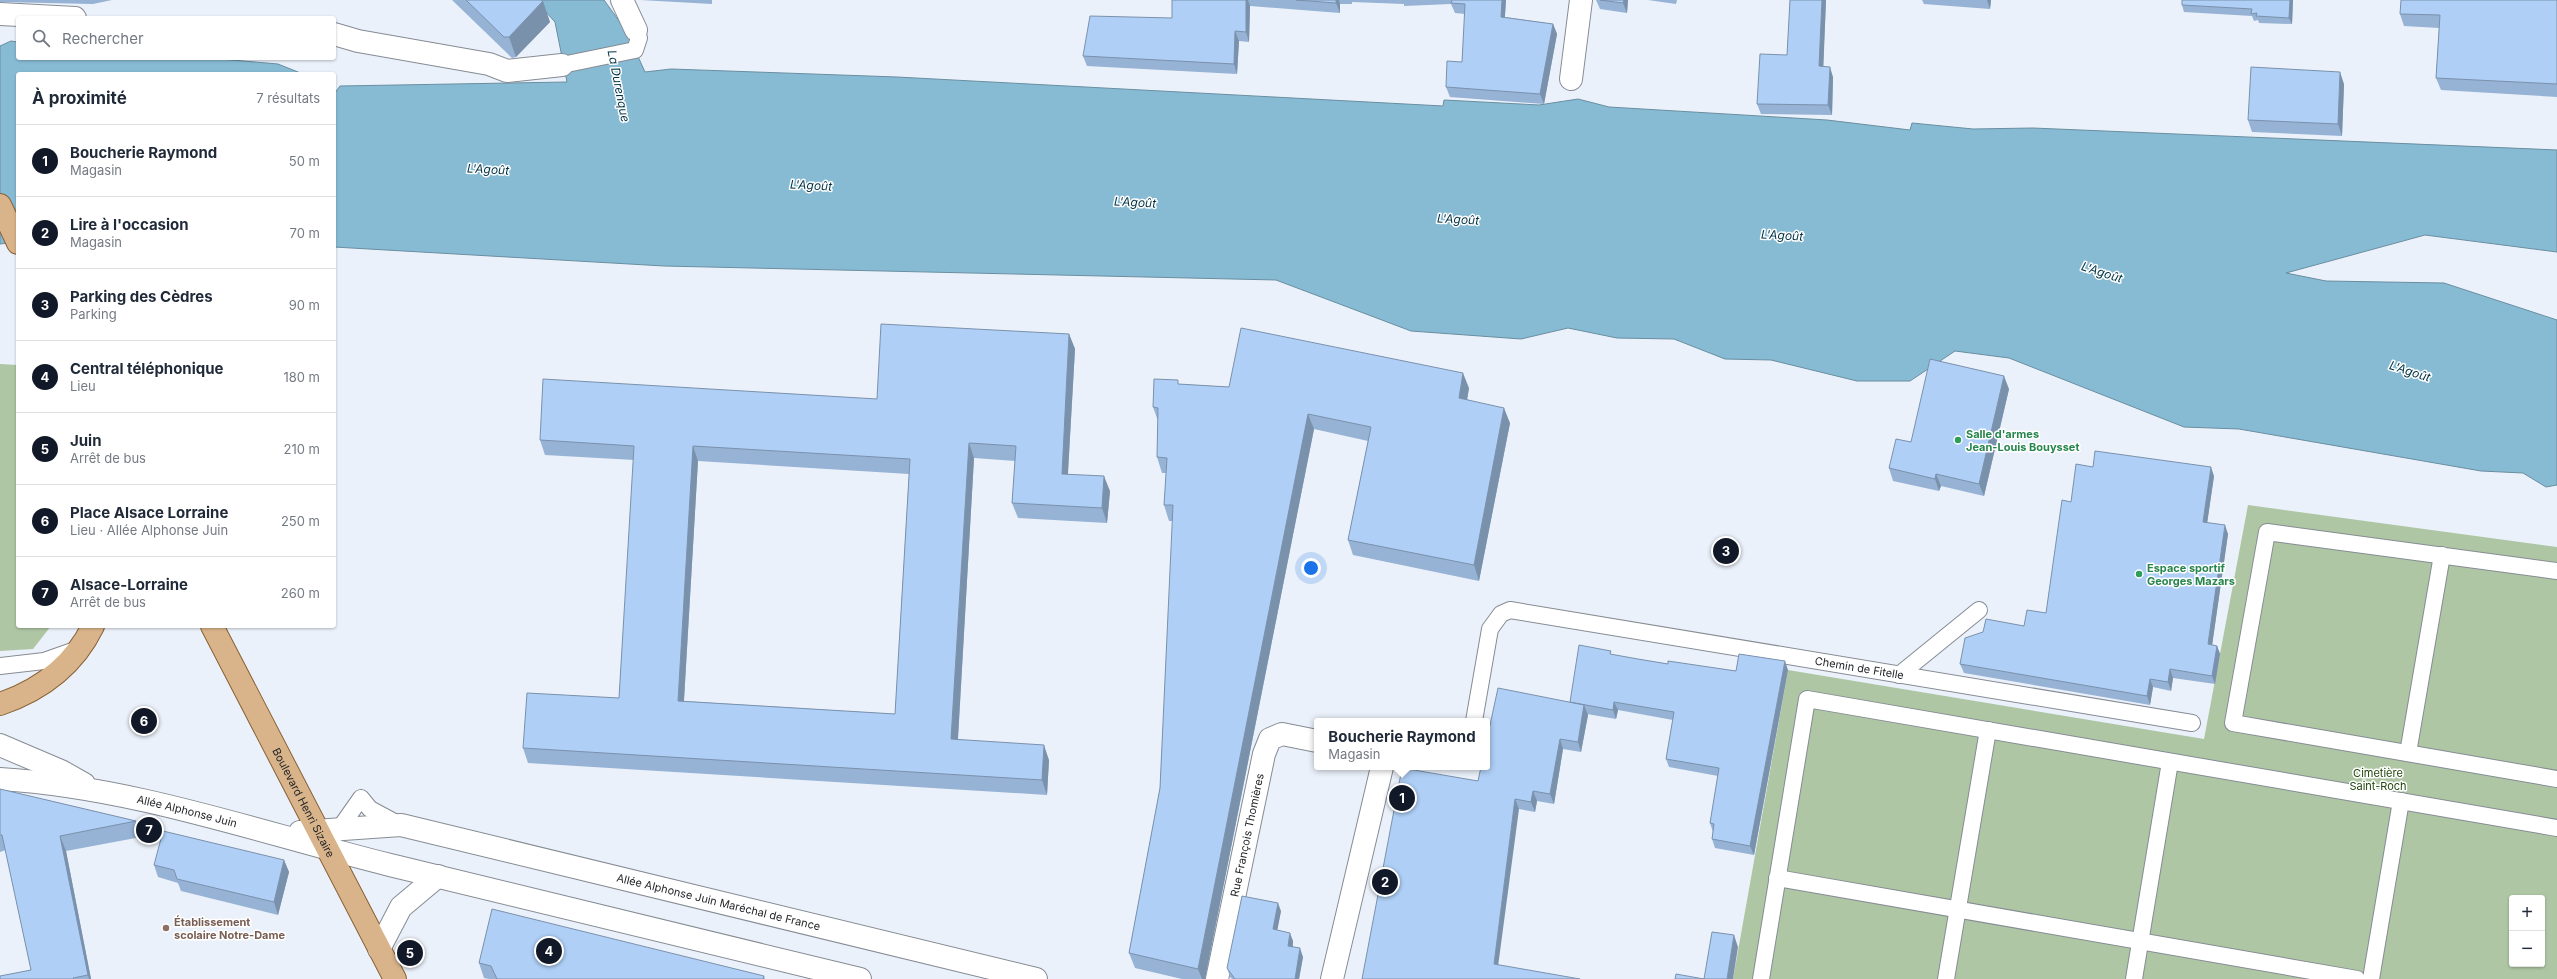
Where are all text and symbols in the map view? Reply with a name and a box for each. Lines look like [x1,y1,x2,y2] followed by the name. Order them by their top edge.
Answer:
[16,16,336,60] search box
[30,27,52,49] icon: search
[62,29,144,48] text: Rechercher
[605,49,633,123] water label: La Durenque
[32,88,127,108] text: À proximité
[256,90,320,106] text: 7 résultats
[70,143,217,162] text: Boucherie Raymond
[42,153,48,169] text: 1
[289,153,320,169] text: 50 m
[467,160,511,178] water label: L'Agoût
[70,162,122,178] text: Magasin
[790,176,834,194] water label: L'Agoût
[1114,193,1158,211] water label: L'Agoût
[1437,210,1481,228] water label: L'Agoût
[70,215,189,234] text: Lire à l'occasion
[41,225,49,241] text: 2
[290,225,320,241] text: 70 m
[1761,226,1805,244] water label: L'Agoût
[70,234,122,250] text: Magasin
[2080,258,2125,286] water label: L'Agoût
[70,287,213,306] text: Parking des Cèdres
[41,297,49,313] text: 3
[289,297,320,313] text: 90 m
[70,306,117,322] text: Parking
[2388,357,2433,385] water label: L'Agoût
[70,359,224,378] text: Central téléphonique
[41,369,49,385] text: 4
[283,369,320,385] text: 180 m
[70,378,96,394] text: Lieu
[1966,427,2079,454] place label: Salle d'armes Jean-Louis Bouysset
[70,431,102,450] text: Juin
[1953,435,1963,445] marker: Salle d'armes Jean-Louis Bouysset
[41,441,49,457] text: 5
[284,441,320,457] text: 210 m
[70,450,146,466] text: Arrêt de bus
[70,503,228,522] text: Place Alsace Lorraine
[41,513,49,529] text: 6
[281,513,320,529] text: 250 m
[70,522,228,538] text: Lieu · Allée Alphonse Juin
[1713,536,1739,566] pin: 3
[1301,558,1321,578] your location
[2147,561,2235,588] place label: Espace sportif Georges Mazars
[2134,569,2144,579] marker: Espace sportif Georges Mazars
[70,575,188,594] text: Alsace-Lorraine
[41,585,49,601] text: 7
[281,585,320,601] text: 260 m
[70,594,146,610] text: Arrêt de bus
[1814,654,1905,682] street label: Chemin de Fitelle
[131,706,157,736] pin: 6
[1314,718,1490,770] popup
[1328,727,1476,746] text: Boucherie Raymond
[269,745,338,860] street label: Boulevard Henri Sizaire
[1328,746,1380,762] text: Magasin
[2349,766,2407,793] park label: Cimetière Saint-Roch
[1227,772,1267,898] street label: Rue François Thomières
[1389,783,1415,813] pin: 1
[136,792,239,830] street label: Allée Alphonse Juin
[136,815,162,845] pin: 7
[1372,867,1398,897] pin: 2
[615,871,822,933] street label: Allée Alphonse Juin Maréchal de France
[2509,895,2545,967] map controls
[2509,895,2545,931] button: +
[174,915,286,942] place label: Établissement scolaire Notre-Dame
[161,923,171,933] marker: Établissement scolaire Notre-Dame
[2509,931,2545,967] button: −
[536,936,562,966] pin: 4
[397,938,423,968] pin: 5

